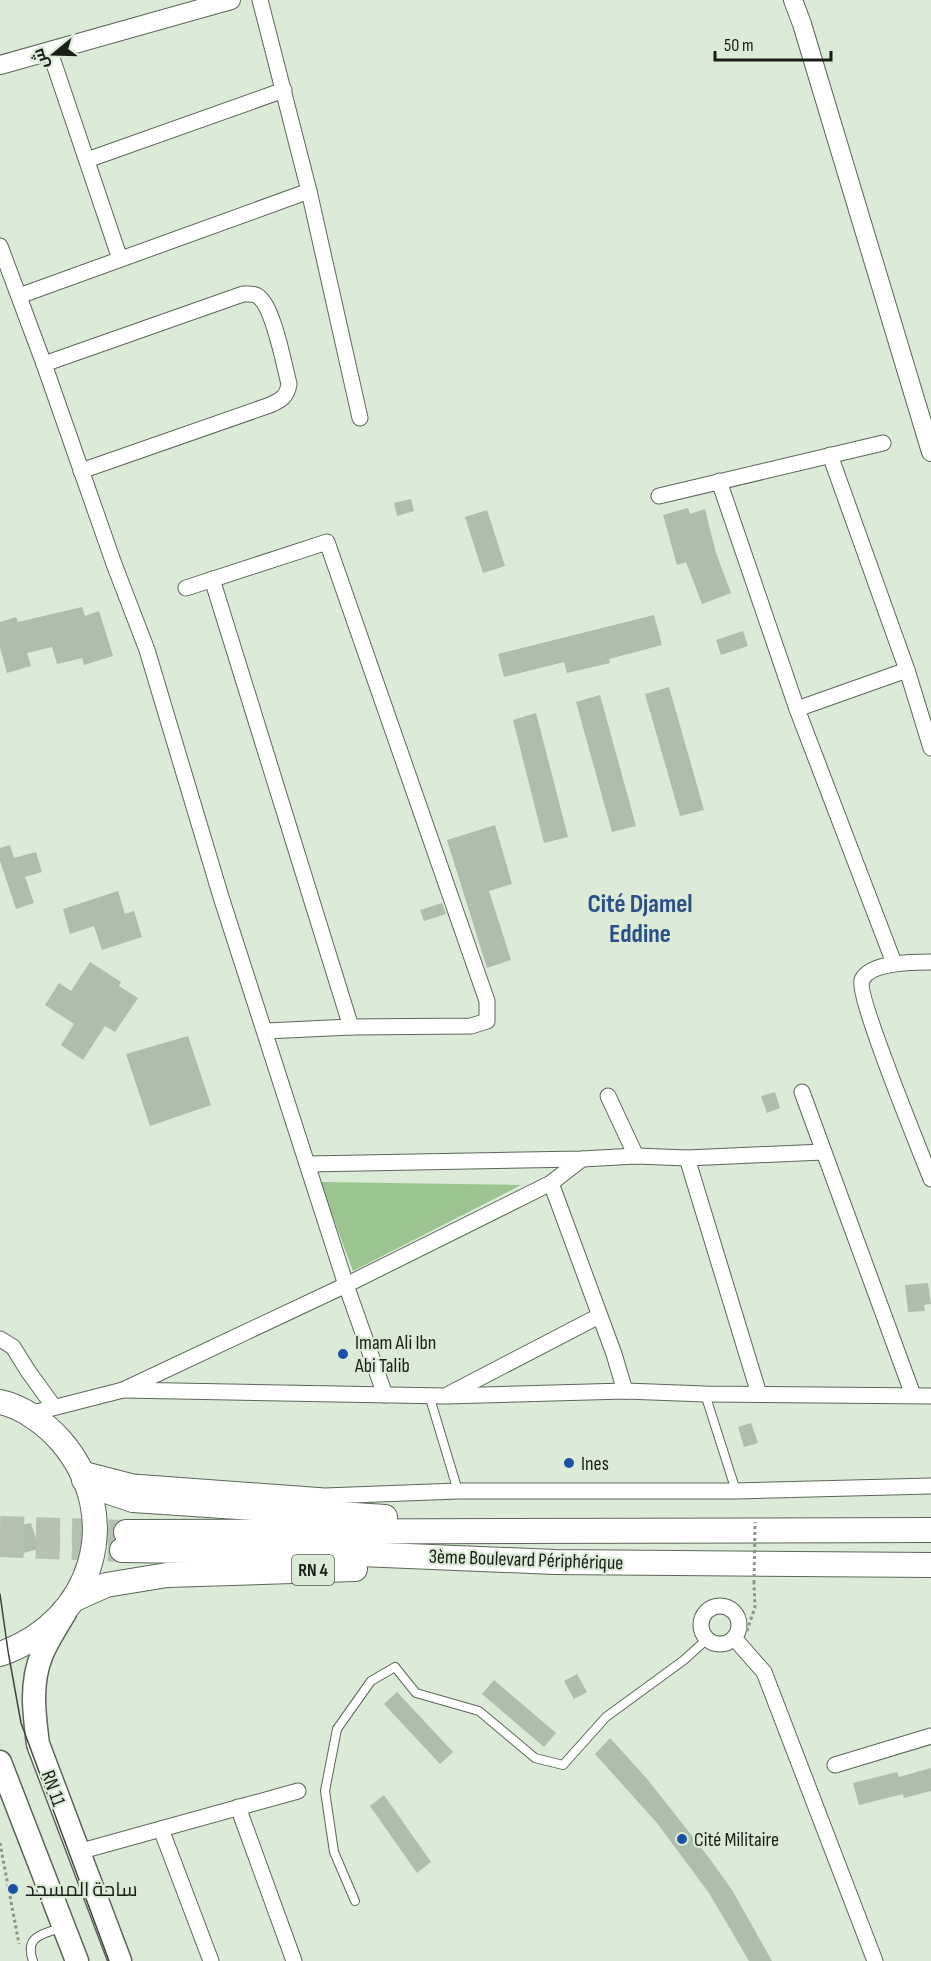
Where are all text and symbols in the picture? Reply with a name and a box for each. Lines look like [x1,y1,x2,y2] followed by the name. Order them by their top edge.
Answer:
[24,24,84,84] north arrow
[715,24,830,62] scale bar
[724,35,754,56] text: 50 m
[29,46,54,71] text: ش
[587,889,693,950] district label: Cité Djamel Eddine
[354,1331,436,1378] place label: Imam Ali Ibn Abi Talib
[336,1347,350,1361] marker: Imam Ali Ibn Abi Talib
[581,1452,609,1476] place label: Ines
[562,1456,576,1470] marker: Ines
[428,1545,624,1575] street label: 3ème Boulevard Périphérique
[292,1555,334,1585] road number: RN 4
[36,1767,71,1810] street label: RN 11
[694,1828,779,1852] place label: Cité Militaire
[675,1832,689,1846] marker: Cité Militaire
[25,1878,138,1902] place label: ساحة المسجد
[6,1882,20,1896] marker: ساحة المسجد

